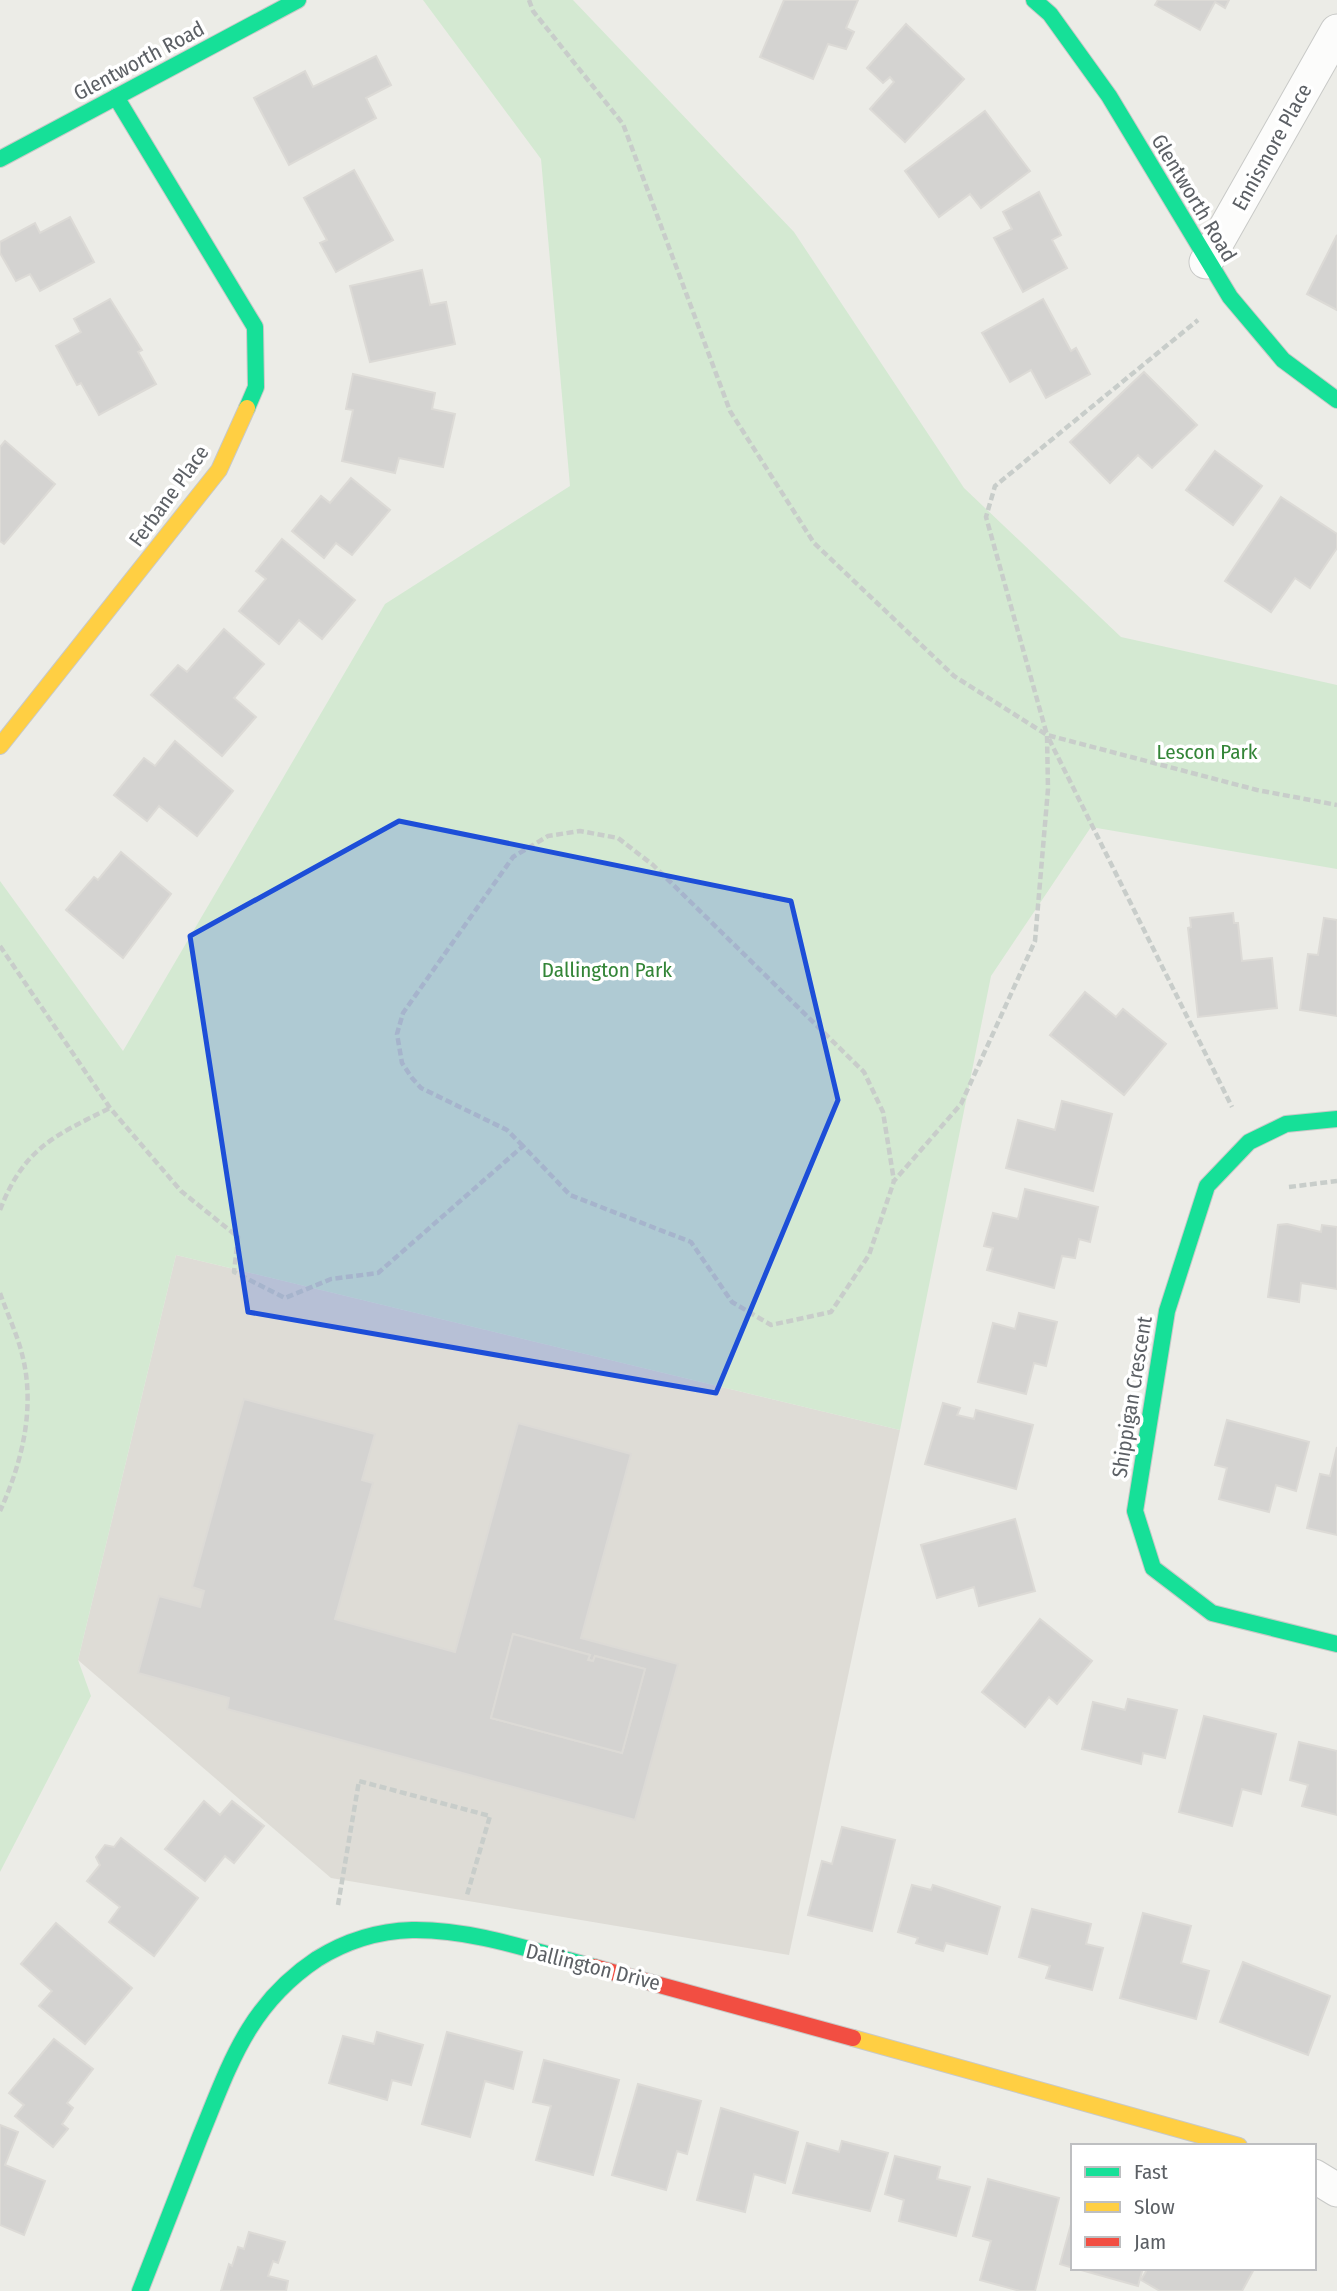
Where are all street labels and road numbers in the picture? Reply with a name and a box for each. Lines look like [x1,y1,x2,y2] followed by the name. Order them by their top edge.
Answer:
[69,16,209,106] street label: Glentworth Road
[1227,79,1317,215] street label: Ennismore Place
[1146,129,1242,267] street label: Glentworth Road
[123,440,215,552] street label: Ferbane Place
[1106,1314,1158,1480] street label: Shippigan Crescent
[523,1938,663,1996] street label: Dallington Drive

